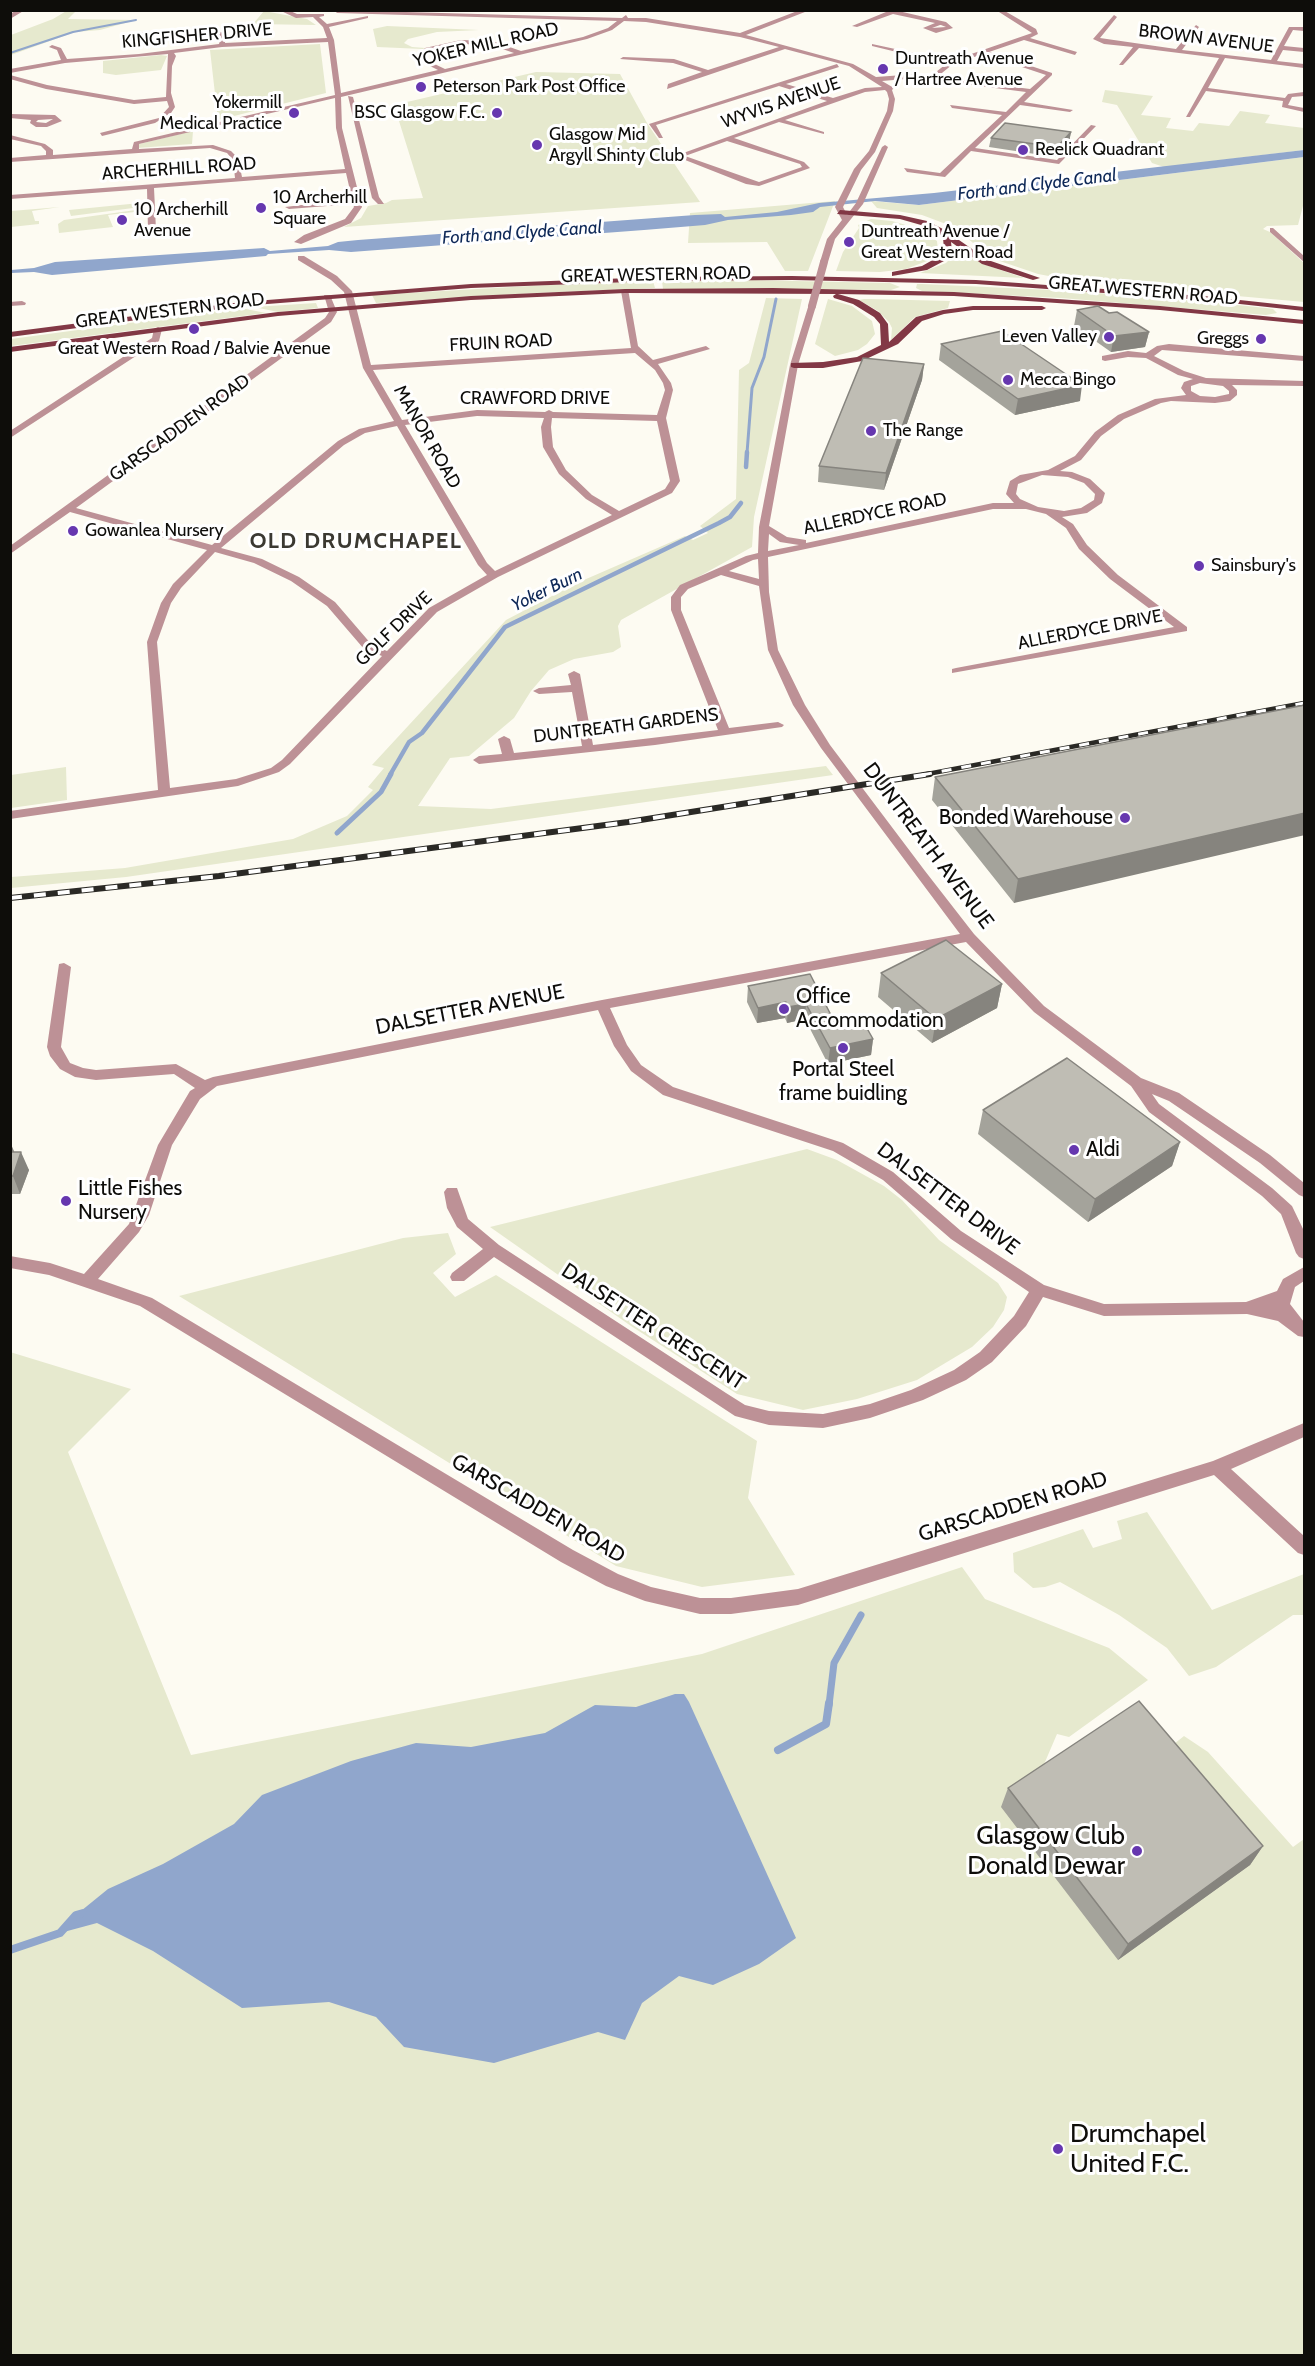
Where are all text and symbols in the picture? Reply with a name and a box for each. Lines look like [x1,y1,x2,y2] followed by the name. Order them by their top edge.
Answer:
[411,18,561,72] street label: YOKER MILL ROAD
[121,19,273,53] street label: KINGFISHER DRIVE
[1137,20,1275,58] street label: BROWN AVENUE
[895,48,1033,90] place label: Duntreath Avenue / Hartree Avenue
[876,62,890,76] marker: Duntreath Avenue / Hartree Avenue
[719,73,843,133] street label: WYVIS AVENUE
[433,76,625,98] place label: Peterson Park Post Office
[414,80,428,94] marker: Peterson Park Post Office
[160,92,282,134] place label: Yokermill Medical Practice
[354,102,485,124] place label: BSC Glasgow F.C.
[287,106,301,120] marker: Yokermill Medical Practice
[490,106,504,120] marker: BSC Glasgow F.C.
[549,124,684,166] place label: Glasgow Mid Argyll Shinty Club
[530,138,544,152] marker: Glasgow Mid Argyll Shinty Club
[1035,139,1164,161] place label: Reelick Quadrant
[1016,143,1030,157] marker: Reelick Quadrant
[101,153,257,185] street label: ARCHERHILL ROAD
[956,165,1118,205] water label: Forth and Clyde Canal
[273,187,367,230] place label: 10 Archerhill Square
[134,199,228,242] place label: 10 Archerhill Avenue
[254,201,268,215] marker: 10 Archerhill Square
[115,213,129,227] marker: 10 Archerhill Avenue
[441,217,603,249] water label: Forth and Clyde Canal
[861,221,1013,264] place label: Duntreath Avenue / Great Western Road
[842,235,856,249] marker: Duntreath Avenue / Great Western Road
[561,263,751,287] street label: GREAT WESTERN ROAD
[1047,272,1239,310] street label: GREAT WESTERN ROAD
[74,289,266,333] street label: GREAT WESTERN ROAD
[187,322,201,336] marker: Great Western Road / Balvie Avenue
[1001,326,1097,348] place label: Leven Valley
[1197,328,1249,350] place label: Greggs
[449,330,553,356] street label: FRUIN ROAD
[1102,330,1116,344] marker: Leven Valley
[1254,332,1268,346] marker: Greggs
[58,338,330,360] place label: Great Western Road / Balvie Avenue
[1020,369,1116,391] place label: Mecca Bingo
[106,370,254,486] street label: GARSCADDEN ROAD
[1001,373,1015,387] marker: Mecca Bingo
[389,381,465,493] street label: MANOR ROAD
[460,388,610,410] street label: CRAWFORD DRIVE
[883,420,963,442] place label: The Range
[864,424,878,438] marker: The Range
[801,488,949,540] street label: ALLERDYCE ROAD
[85,520,224,542] place label: Gowanlea Nursery
[66,524,80,538] marker: Gowanlea Nursery
[250,529,462,555] district label: OLD DRUMCHAPEL
[1211,555,1296,577] place label: Sainsbury's
[1192,559,1206,573] marker: Sainsbury's
[508,564,586,616] water label: Yoker Burn
[351,587,437,671] street label: GOLF DRIVE
[1016,605,1164,655] street label: ALLERDYCE DRIVE
[532,704,720,748] street label: DUNTREATH GARDENS
[857,758,999,934] street label: DUNTREATH AVENUE
[939,805,1113,831] place label: Bonded Warehouse
[1118,811,1132,825] marker: Bonded Warehouse
[373,979,567,1041] street label: DALSETTER AVENUE
[796,984,944,1034] place label: Office Accommodation
[777,1002,791,1016] marker: Office Accommodation
[836,1041,850,1055] marker: Portal Steel frame buidling
[779,1057,907,1107] place label: Portal Steel frame buidling
[872,1137,1024,1261] street label: DALSETTER DRIVE
[1086,1137,1120,1163] place label: Aldi
[1067,1143,1081,1157] marker: Aldi
[78,1176,182,1226] place label: Little Fishes Nursery
[59,1194,73,1208] marker: Little Fishes Nursery
[556,1258,750,1396] street label: DALSETTER CRESCENT
[447,1449,629,1569] street label: GARSCADDEN ROAD
[915,1466,1111,1548] street label: GARSCADDEN ROAD
[967,1820,1125,1882] place label: Glasgow Club Donald Dewar
[1130,1844,1144,1858] marker: Glasgow Club Donald Dewar
[1070,2118,1206,2180] place label: Drumchapel United F.C.
[1051,2142,1065,2156] marker: Drumchapel United F.C.

